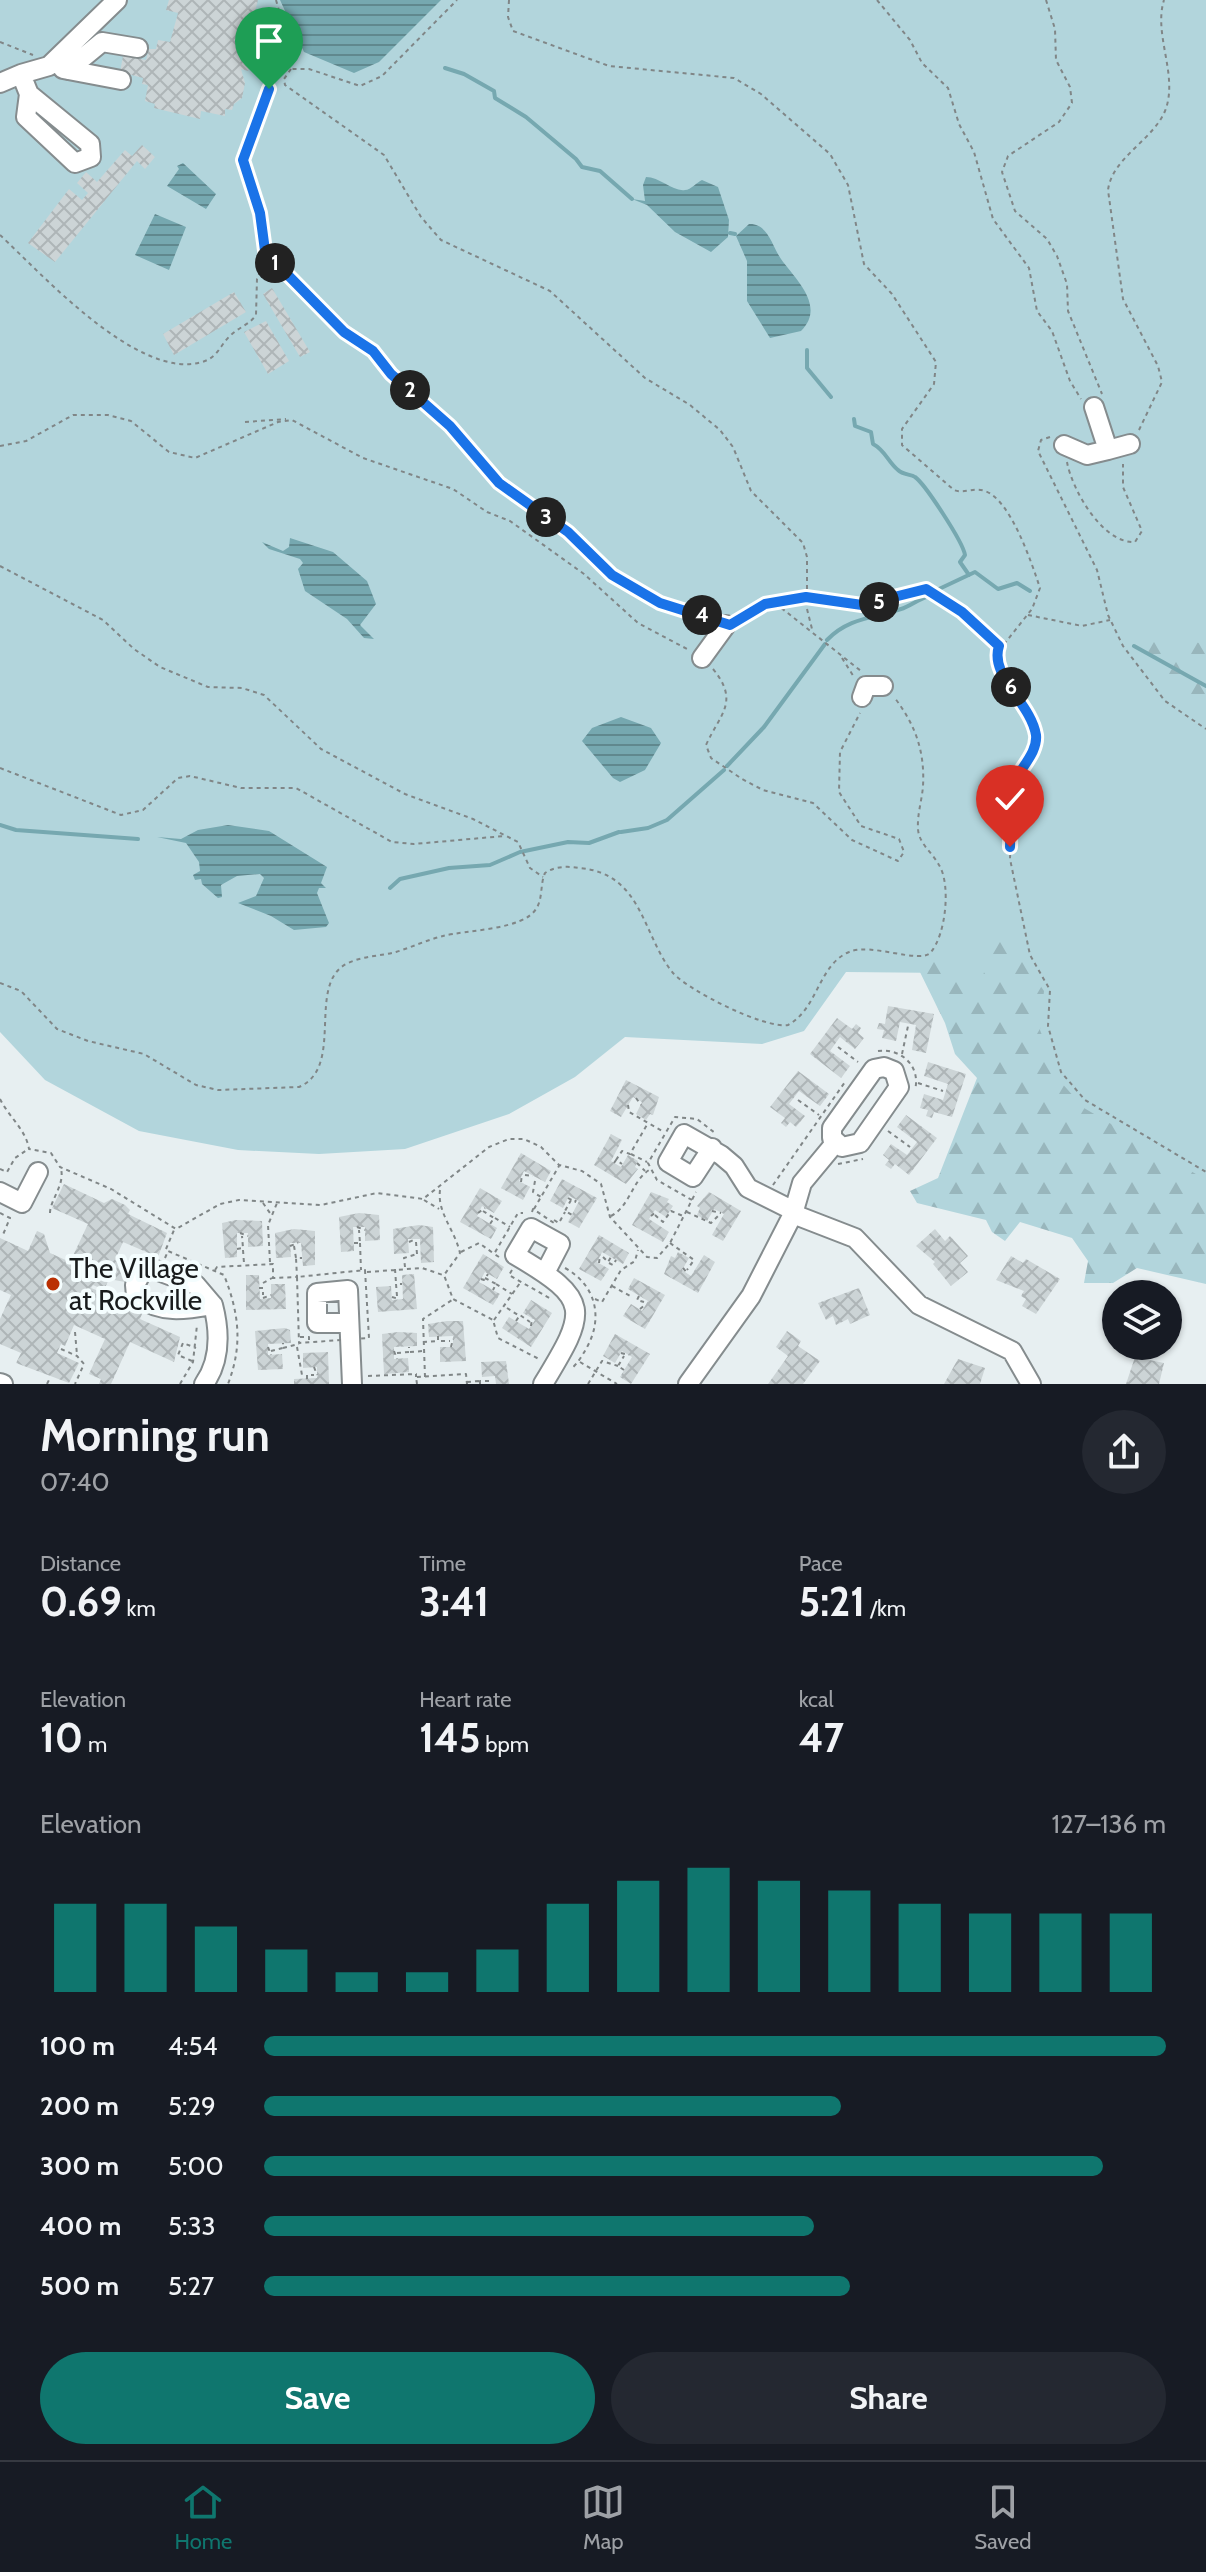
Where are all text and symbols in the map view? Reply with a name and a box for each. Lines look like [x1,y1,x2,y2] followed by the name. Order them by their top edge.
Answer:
[235,7,303,89] pin
[247,19,291,63] icon: arrive
[255,243,295,283] pin: 1
[271,249,279,276] text: 1
[390,370,430,410] pin: 2
[404,376,416,403] text: 2
[526,497,566,537] pin: 3
[540,503,552,530] text: 3
[859,582,899,622] pin: 5
[873,588,885,615] text: 5
[682,595,722,635] pin: 4
[695,601,709,628] text: 4
[991,667,1031,707] pin: 6
[1005,673,1017,700] text: 6
[976,765,1044,847] pin
[988,777,1032,821] icon: check
[69,1251,202,1317] place label: The Village at Rockville
[44,1275,62,1293] marker: The Village at Rockville
[1102,1280,1182,1360] map controls
[1102,1280,1182,1360] button: layers
[40,1409,270,1462] text: Morning run
[1082,1410,1166,1494] button: share
[40,1466,110,1498] text: 07:40
[40,1550,121,1577] text: Distance
[419,1550,466,1577] text: Time
[799,1550,843,1577] text: Pace
[40,1577,122,1626] text: 0.69
[419,1577,489,1626] text: 3:41
[799,1577,865,1626] text: 5:21
[122,1595,156,1622] text: km
[865,1595,906,1622] text: /km
[40,1686,126,1713] text: Elevation
[419,1686,511,1713] text: Heart rate
[799,1686,834,1713] text: kcal
[40,1713,83,1762] text: 10
[419,1713,480,1762] text: 145
[799,1713,844,1762] text: 47
[83,1731,107,1758] text: m
[480,1731,529,1758] text: bpm
[40,1808,142,1840] text: Elevation
[1052,1808,1166,1840] text: 127–136 m
[40,2030,115,2062] text: 100 m
[168,2030,218,2062] text: 4:54
[40,2090,119,2122] text: 200 m
[168,2090,216,2122] text: 5:29
[40,2150,119,2182] text: 300 m
[168,2150,224,2182] text: 5:00
[40,2210,121,2242] text: 400 m
[168,2210,216,2242] text: 5:33
[40,2270,119,2302] text: 500 m
[168,2270,214,2302] text: 5:27
[40,2352,595,2444] button: Save
[611,2352,1166,2444] button: Share
[174,2480,232,2555] tab: Home
[581,2480,625,2555] tab: Map
[974,2480,1031,2555] tab: Saved

